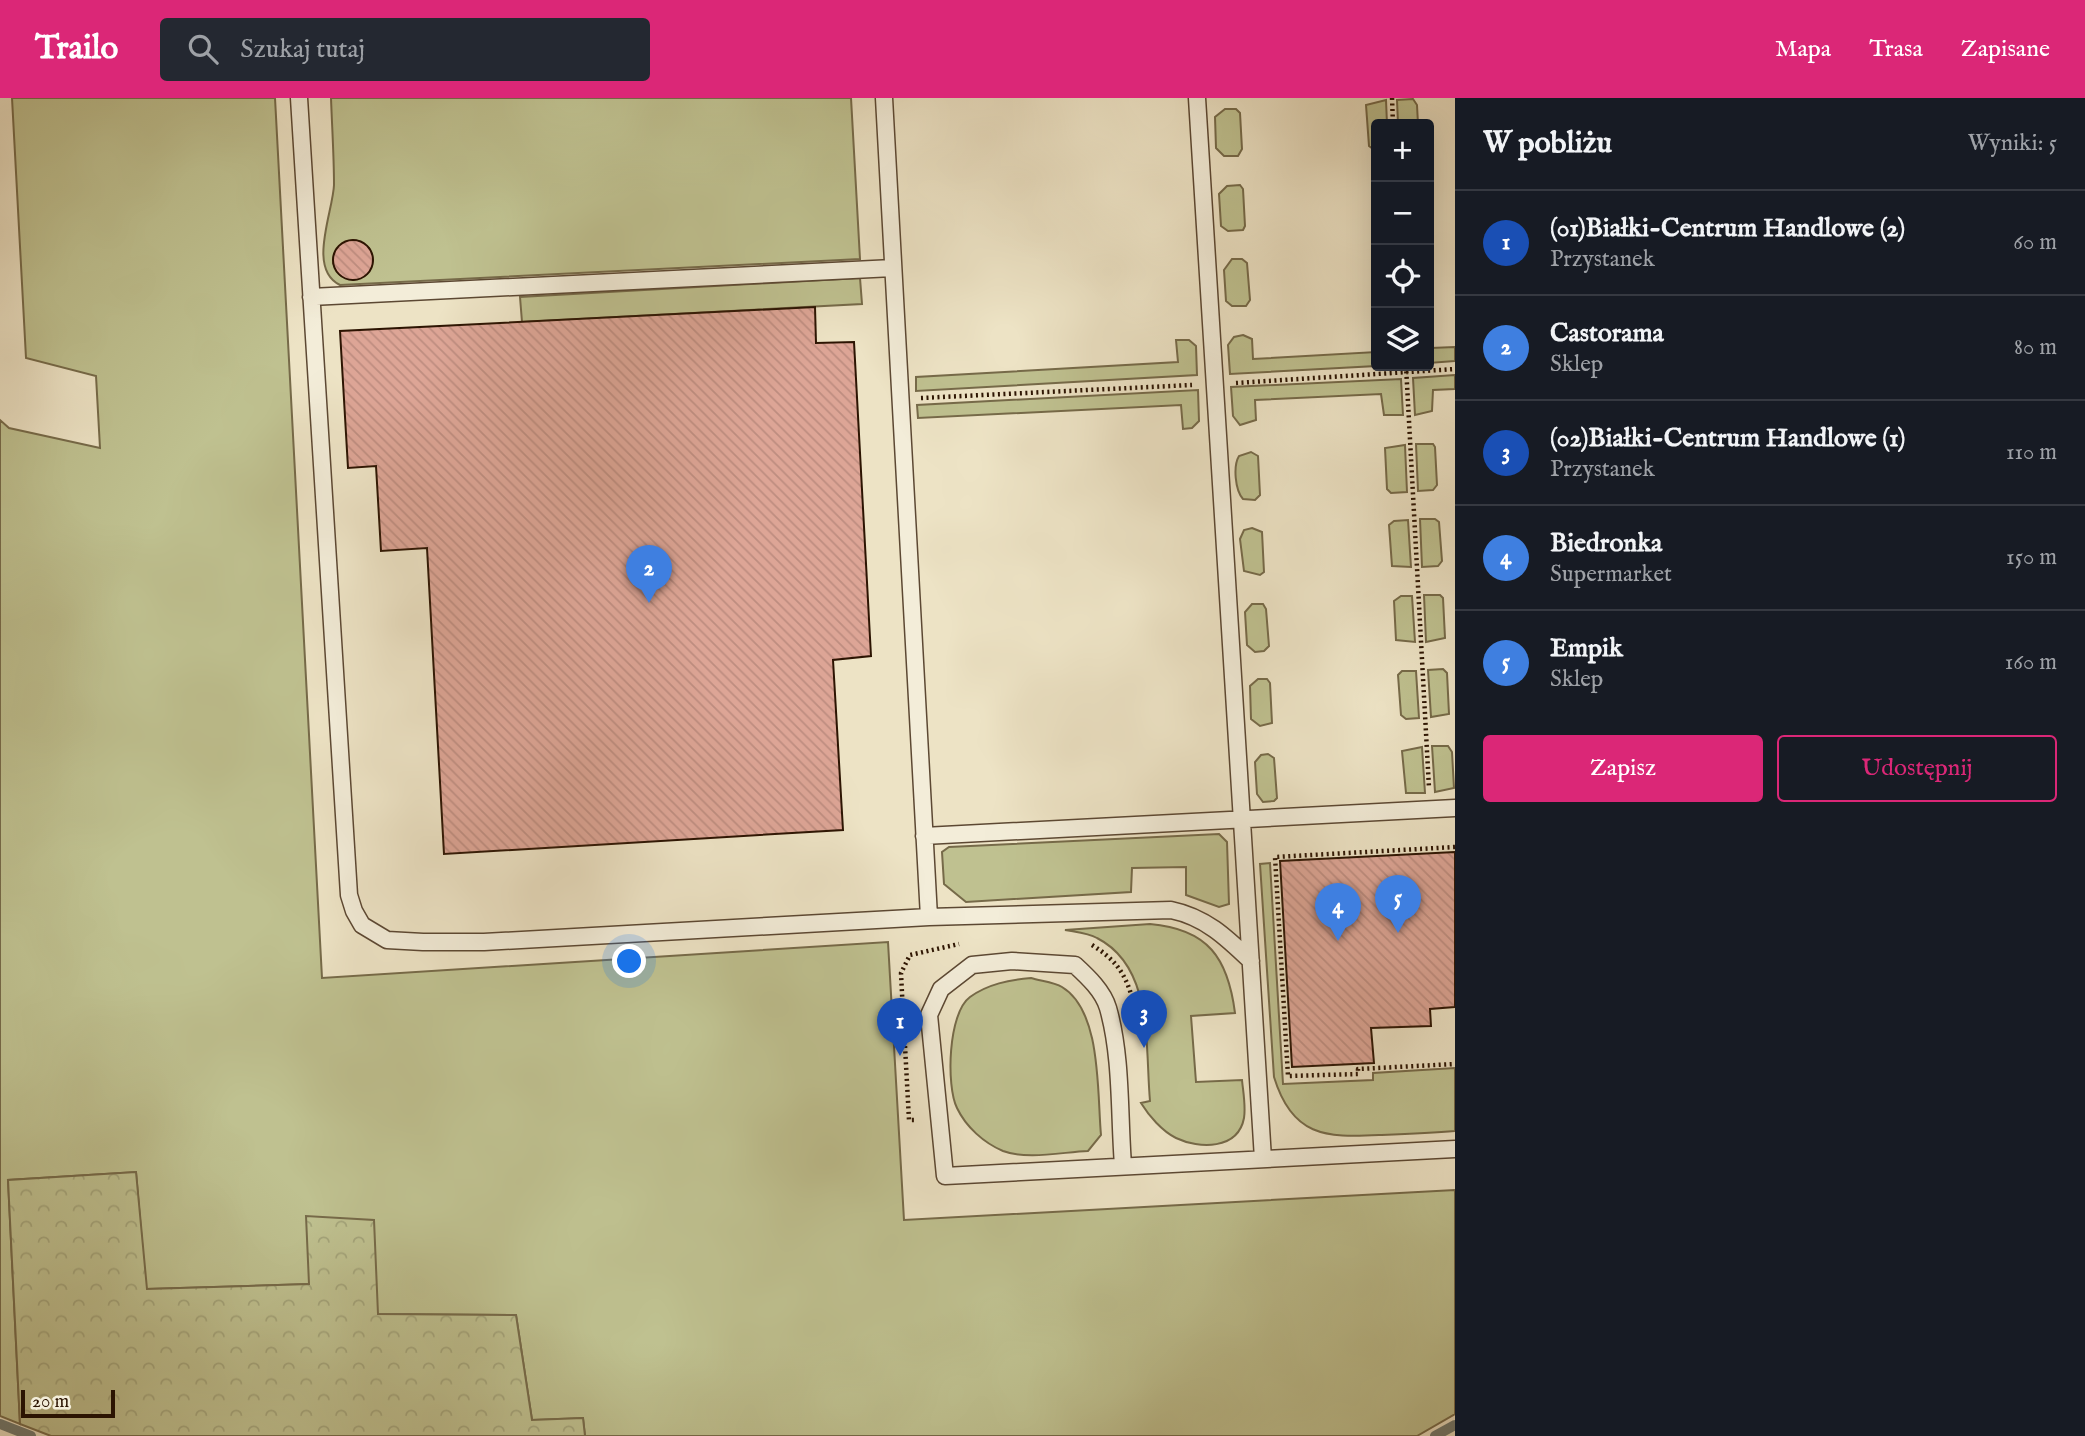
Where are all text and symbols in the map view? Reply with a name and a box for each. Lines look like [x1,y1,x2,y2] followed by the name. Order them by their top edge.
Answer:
[160,18,650,81] search box
[35,28,118,70] text: Trailo
[184,30,222,68] icon: search
[240,33,365,66] text: Szukaj tutaj
[1775,34,1831,65] text: Mapa
[1869,34,1923,65] text: Trasa
[1961,34,2050,65] text: Zapisane
[1371,119,1434,371] map controls
[1371,119,1434,182] button: +
[1483,125,1612,163] text: W pobliżu
[1968,129,2057,158] text: Wyniki: 5
[1371,182,1434,245] button: −
[1550,212,1905,245] text: (01)Białki-Centrum Handlowe (2)
[1502,228,1510,257] text: 1
[2013,228,2057,257] text: 60 m
[1371,245,1434,308] button: locate
[1550,245,1655,274] text: Przystanek
[1371,308,1434,371] button: layers
[1550,317,1664,350] text: Castorama
[1501,333,1511,362] text: 2
[2014,333,2057,362] text: 80 m
[1550,350,1603,379] text: Sklep
[1550,422,1905,455] text: (02)Białki-Centrum Handlowe (1)
[1502,438,1510,467] text: 3
[2006,438,2057,467] text: 110 m
[1550,455,1655,484] text: Przystanek
[1550,527,1662,560] text: Biedronka
[1500,543,1512,572] text: 4
[2006,543,2057,572] text: 150 m
[626,545,672,603] pin: 2
[1550,560,1672,589] text: Supermarket
[1550,632,1623,665] text: Empik
[1502,648,1510,677] text: 5
[2005,648,2057,677] text: 160 m
[1550,665,1603,694] text: Sklep
[1483,735,1763,802] button: Zapisz
[1777,735,2057,802] button: Udostępnij
[1375,875,1421,933] pin: 5
[1315,883,1361,941] pin: 4
[612,944,646,978] your location
[1121,990,1167,1048] pin: 3
[877,998,923,1056] pin: 1
[21,1387,116,1419] scale bar
[32,1390,69,1414] text: 20 m

